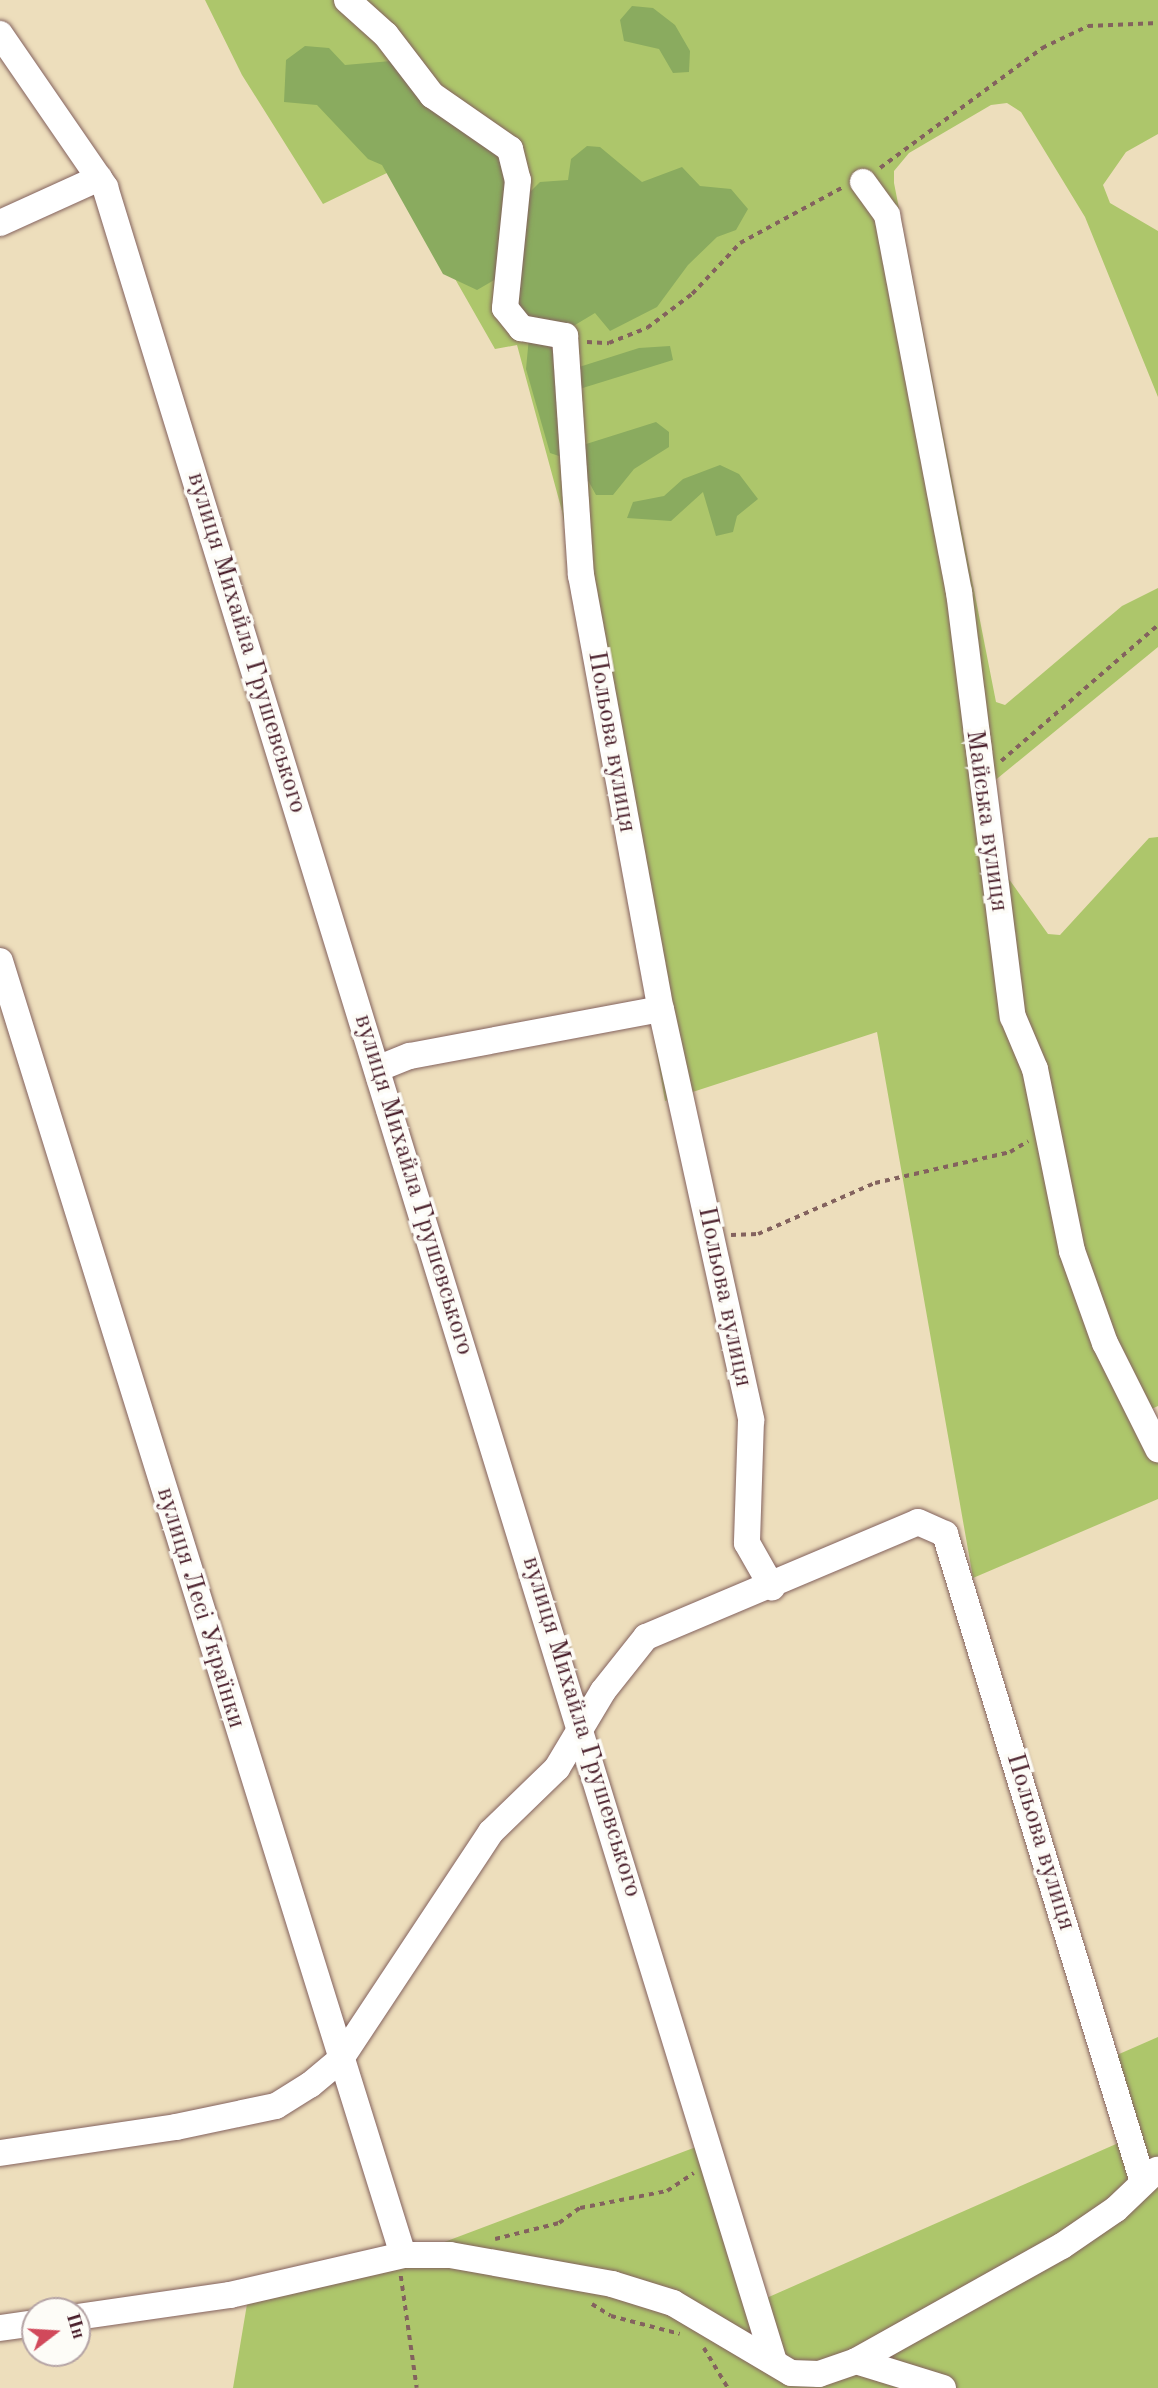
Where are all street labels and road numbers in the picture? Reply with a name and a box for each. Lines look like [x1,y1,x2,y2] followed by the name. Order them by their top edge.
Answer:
[179,469,313,817] street label: вулиця Михайла Грушевського
[580,649,642,835] street label: Польова вулиця
[958,728,1014,914] street label: Майська вулиця
[346,1011,480,1359] street label: вулиця Михайла Грушевського
[690,1204,758,1390] street label: Польова вулиця
[148,1484,252,1732] street label: вулиця Лесі Українки
[514,1553,648,1901] street label: вулиця Михайла Грушевського
[998,1750,1082,1934] street label: Польова вулиця

